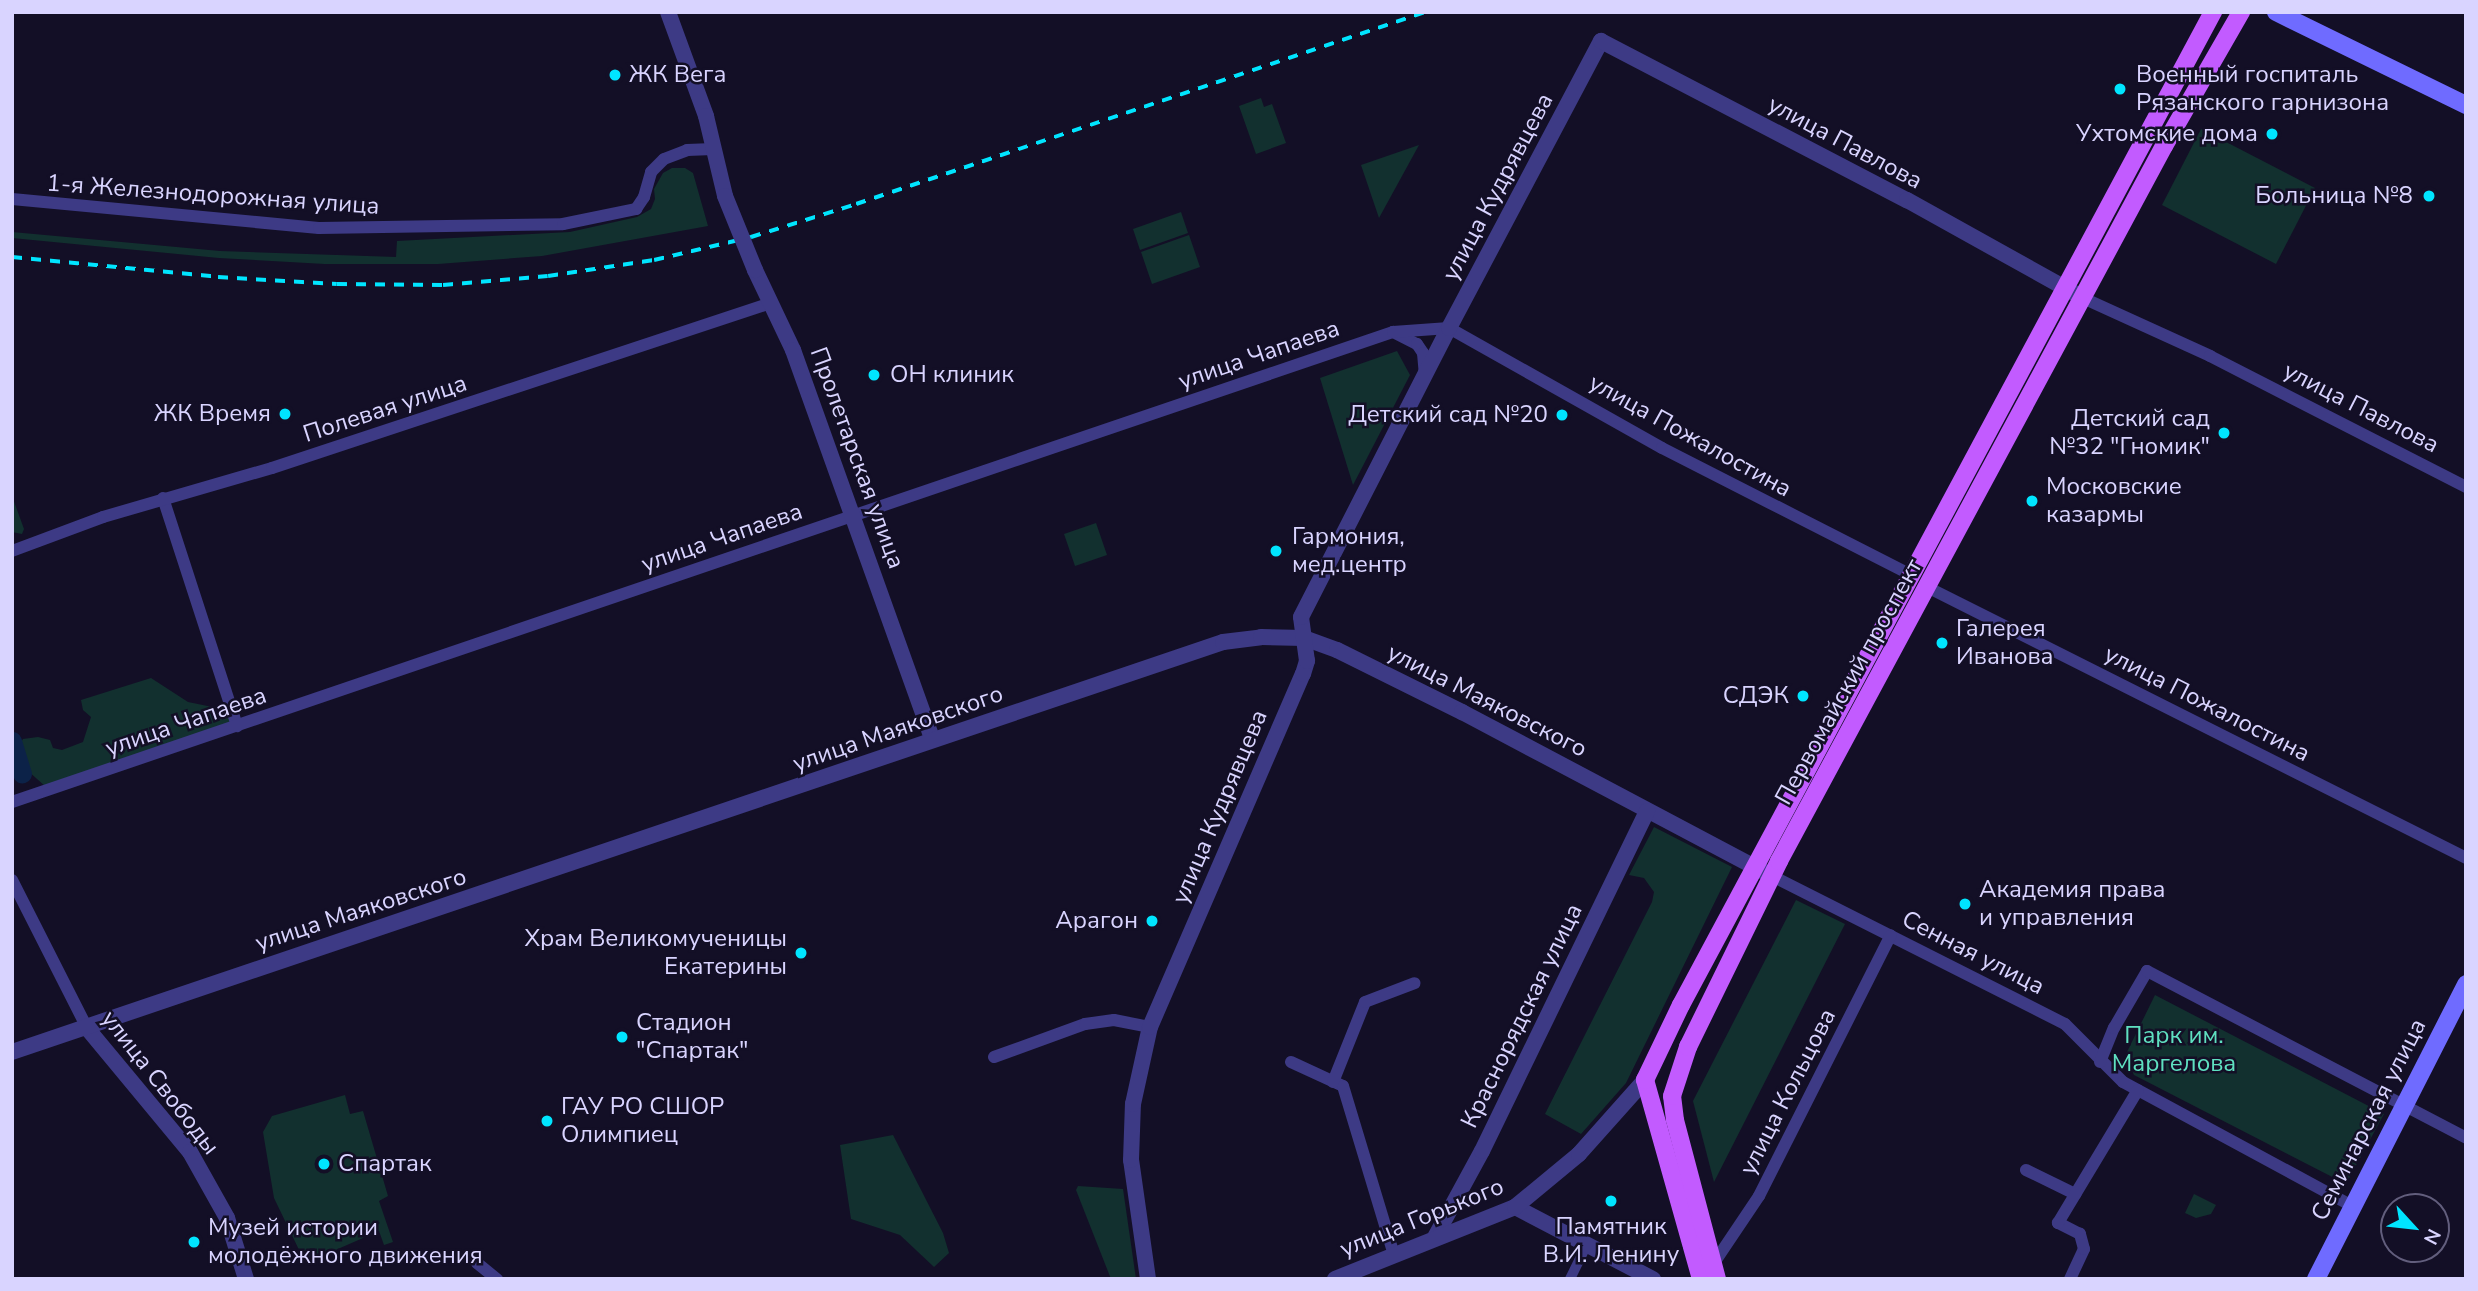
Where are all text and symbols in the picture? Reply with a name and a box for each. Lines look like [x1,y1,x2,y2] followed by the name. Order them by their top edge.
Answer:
[629,61,726,89] place label: ЖК Вега
[2136,61,2389,117] place label: Военный госпиталь Рязанского гарнизона
[607,67,623,83] marker: ЖК Вега
[2110,79,2130,99] marker: Военный госпиталь Рязанского гарнизона
[1436,88,1560,286] street label: улица Кудрявцева
[1763,90,1927,196] street label: улица Павлова
[2076,120,2258,148] place label: Ухтомские дома
[2264,126,2280,142] marker: Ухтомские дома
[46,169,380,221] street label: 1-я Железнодорожная улица
[2255,182,2413,210] place label: Больница №8
[2419,186,2439,206] marker: Больница №8
[1175,314,1343,396] street label: улица Чапаева
[804,343,910,573] street label: Пролетарская улица
[2278,356,2444,460] street label: улица Павлова
[890,361,1014,389] place label: ОН клиник
[864,365,884,385] marker: ОН клиник
[1584,368,1796,504] street label: улица Пожалостина
[300,369,470,449] street label: Полевая улица
[154,400,271,428] place label: ЖК Время
[1348,401,1548,429] place label: Детский сад №20
[2049,405,2210,461] place label: Детский сад №32 "Гномик"
[277,406,293,422] marker: ЖК Время
[1554,407,1570,423] marker: Детский сад №20
[2216,425,2232,441] marker: Детский сад №32 "Гномик"
[2046,473,2182,529] place label: Московские казармы
[2024,493,2040,509] marker: Московские казармы
[638,497,806,579] street label: улица Чапаева
[1292,523,1407,579] place label: Гармония, мед.центр
[1266,541,1286,561] marker: Гармония, мед.центр
[1769,554,1929,810] street label: Первомайский проспект
[1956,615,2054,671] place label: Галерея Иванова
[1934,635,1950,651] marker: Галерея Иванова
[1382,638,1592,764] street label: улица Маяковского
[2099,640,2315,768] street label: улица Пожалостина
[789,680,1007,778] street label: улица Маяковского
[102,681,270,763] street label: улица Чапаева
[1723,682,1789,710] place label: СДЭК
[1795,688,1811,704] marker: СДЭК
[1166,706,1274,908] street label: улица Кудрявцева
[252,862,470,958] street label: улица Маяковского
[1979,876,2165,932] place label: Академия права и управления
[1957,896,1973,912] marker: Академия права и управления
[1455,899,1589,1133] street label: Краснорядская улица
[1897,905,2049,1001] street label: Сенная улица
[1055,907,1138,935] place label: Арагон
[1144,913,1160,929] marker: Арагон
[524,925,787,981] place label: Храм Великомученицы Екатерины
[793,945,809,961] marker: Храм Великомученицы Екатерины
[1734,1004,1842,1180] street label: улица Кольцова
[95,1005,225,1161] street label: улица Свободы
[636,1009,748,1065] place label: Стадион "Спартак"
[2306,1014,2432,1226] street label: Семинарская улица
[2112,1022,2236,1078] park label: Парк им. Маргелова
[614,1029,630,1045] marker: Стадион "Спартак"
[561,1093,724,1149] place label: ГАУ РО СШОР Олимпиец
[539,1113,555,1129] marker: ГАУ РО СШОР Олимпиец
[338,1150,432,1178] place label: Спартак
[316,1156,332,1172] marker: Спартак
[1336,1172,1508,1264] street label: улица Горького
[1603,1193,1619,1209] marker: Памятник В.И. Ленину
[2380,1193,2450,1263] north arrow
[1543,1213,1679,1269] place label: Памятник В.И. Ленину
[208,1214,483,1270] place label: Музей истории молодёжного движения
[2417,1224,2447,1249] text: N
[186,1234,202,1250] marker: Музей истории молодёжного движения

